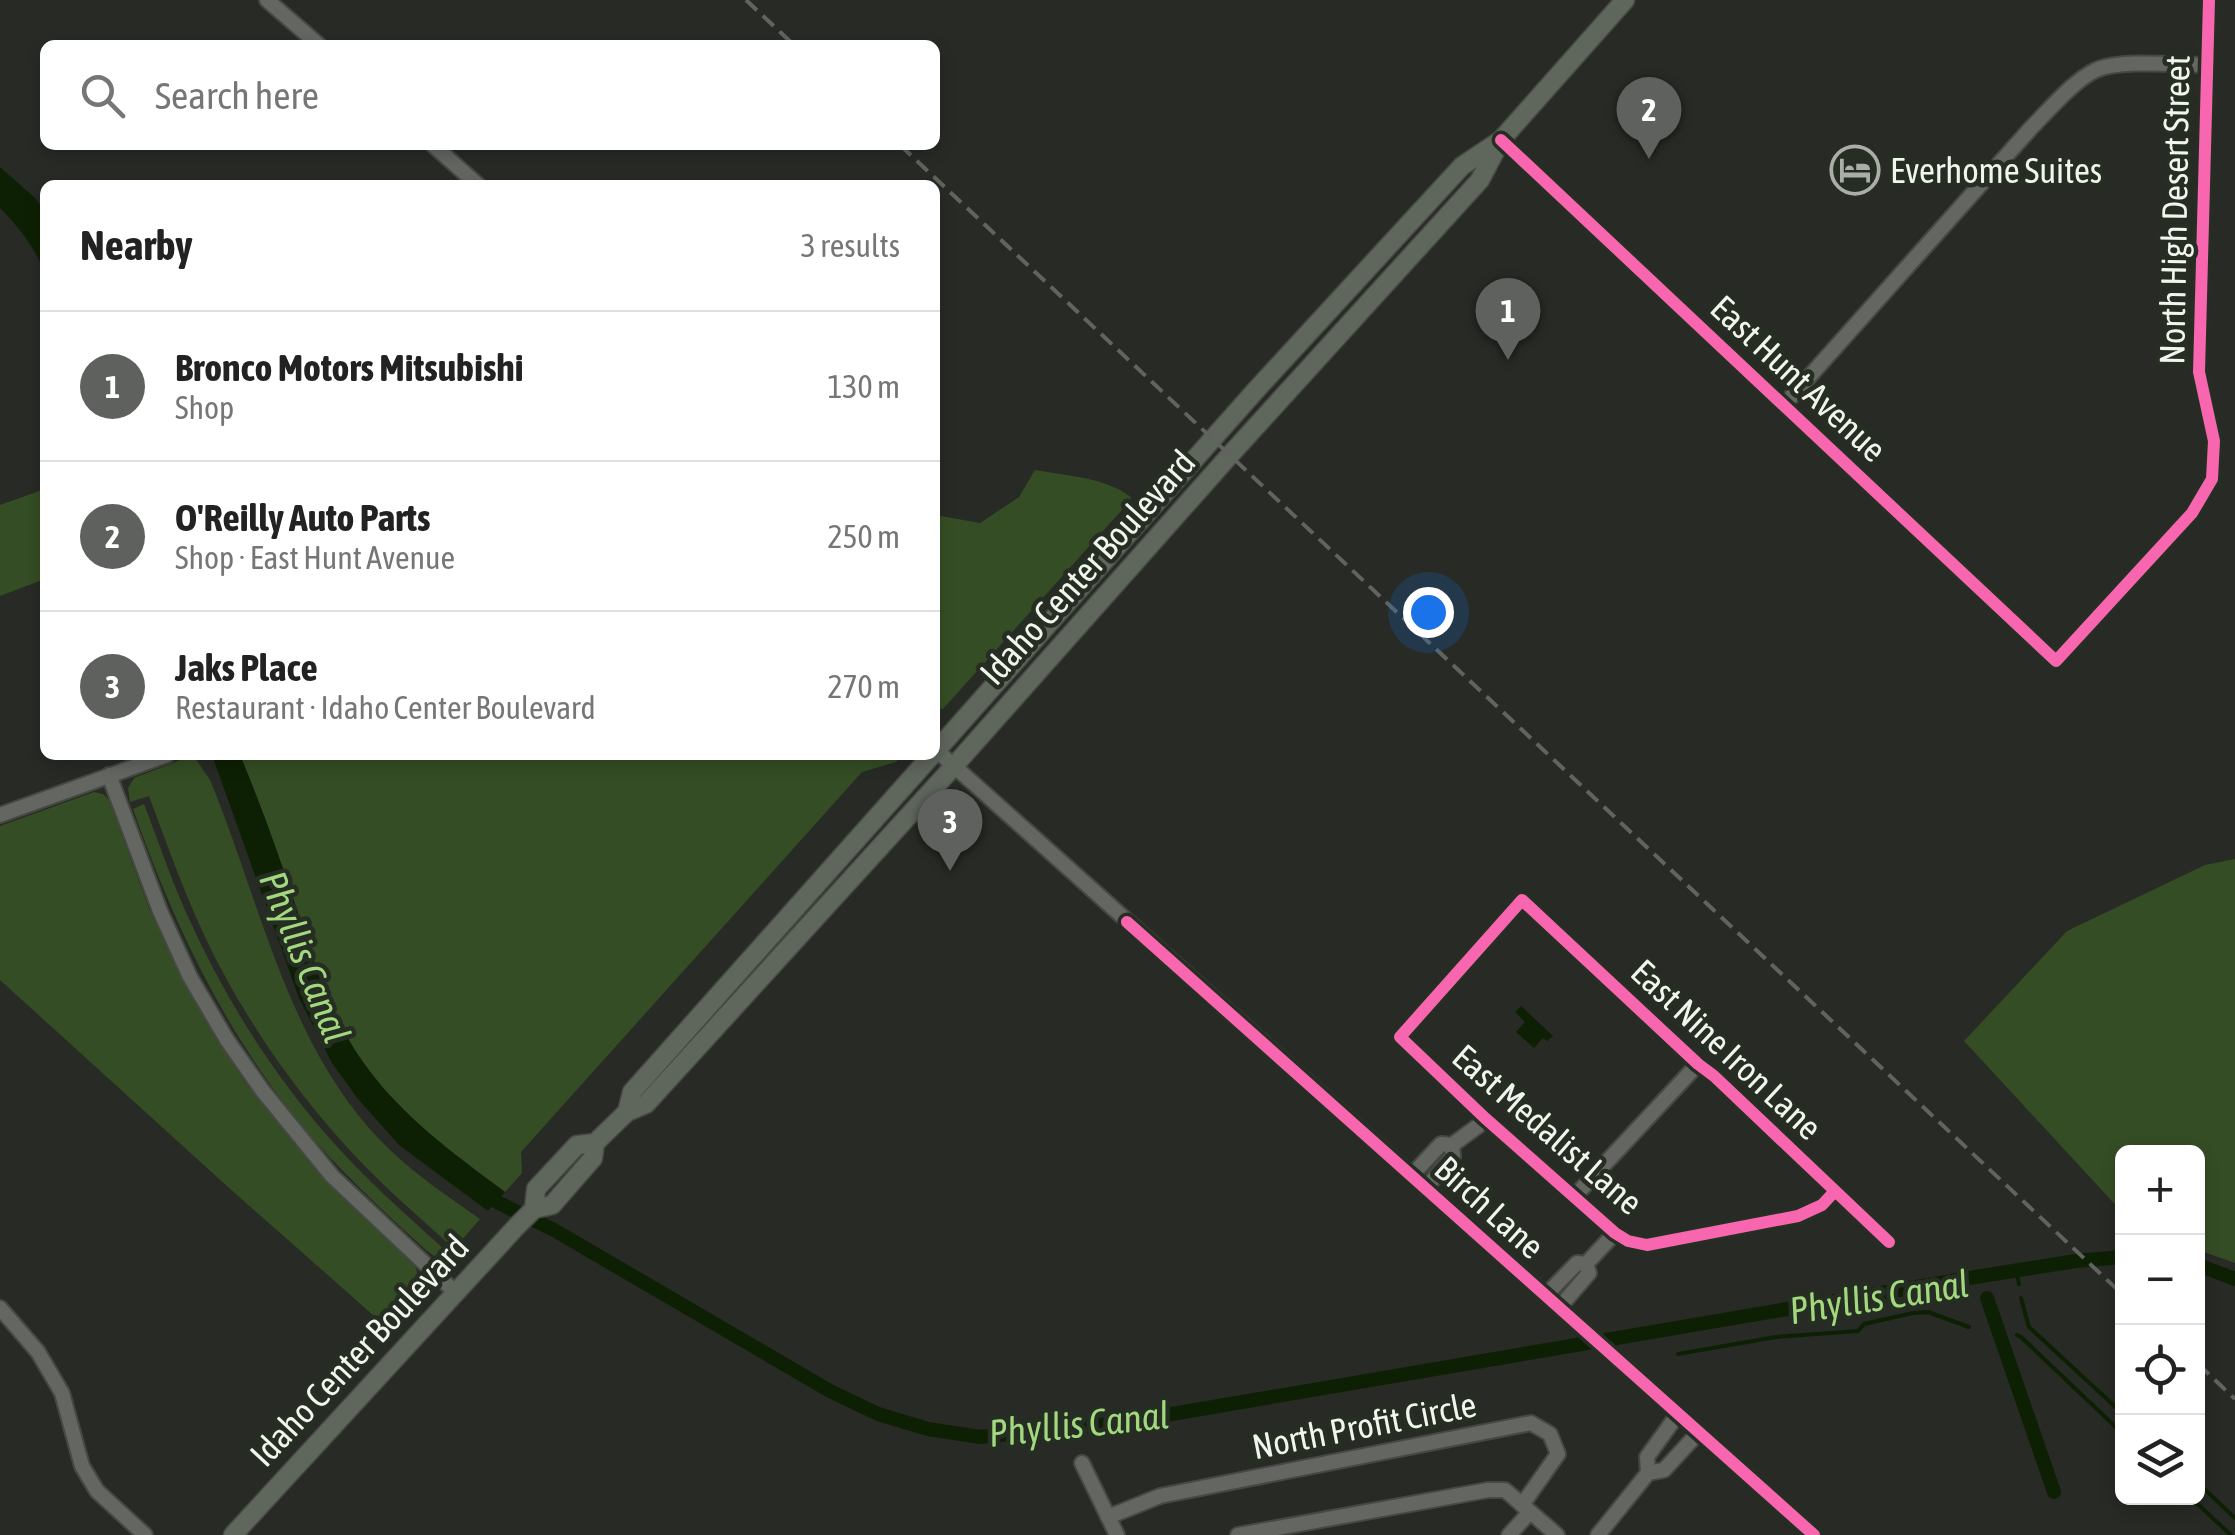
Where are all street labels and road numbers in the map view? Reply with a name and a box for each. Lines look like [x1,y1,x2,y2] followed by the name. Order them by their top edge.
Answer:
[2151,55,2197,365] street label: North High Desert Street
[1703,287,1895,469] street label: East Hunt Avenue
[971,442,1203,692] street label: Idaho Center Boulevard
[1624,951,1830,1147] street label: East Nine Iron Lane
[1445,1036,1651,1222] street label: East Medalist Lane
[1427,1148,1553,1266] street label: Birch Lane
[242,1226,476,1474] street label: Idaho Center Boulevard
[1249,1384,1479,1466] street label: North Profit Circle

